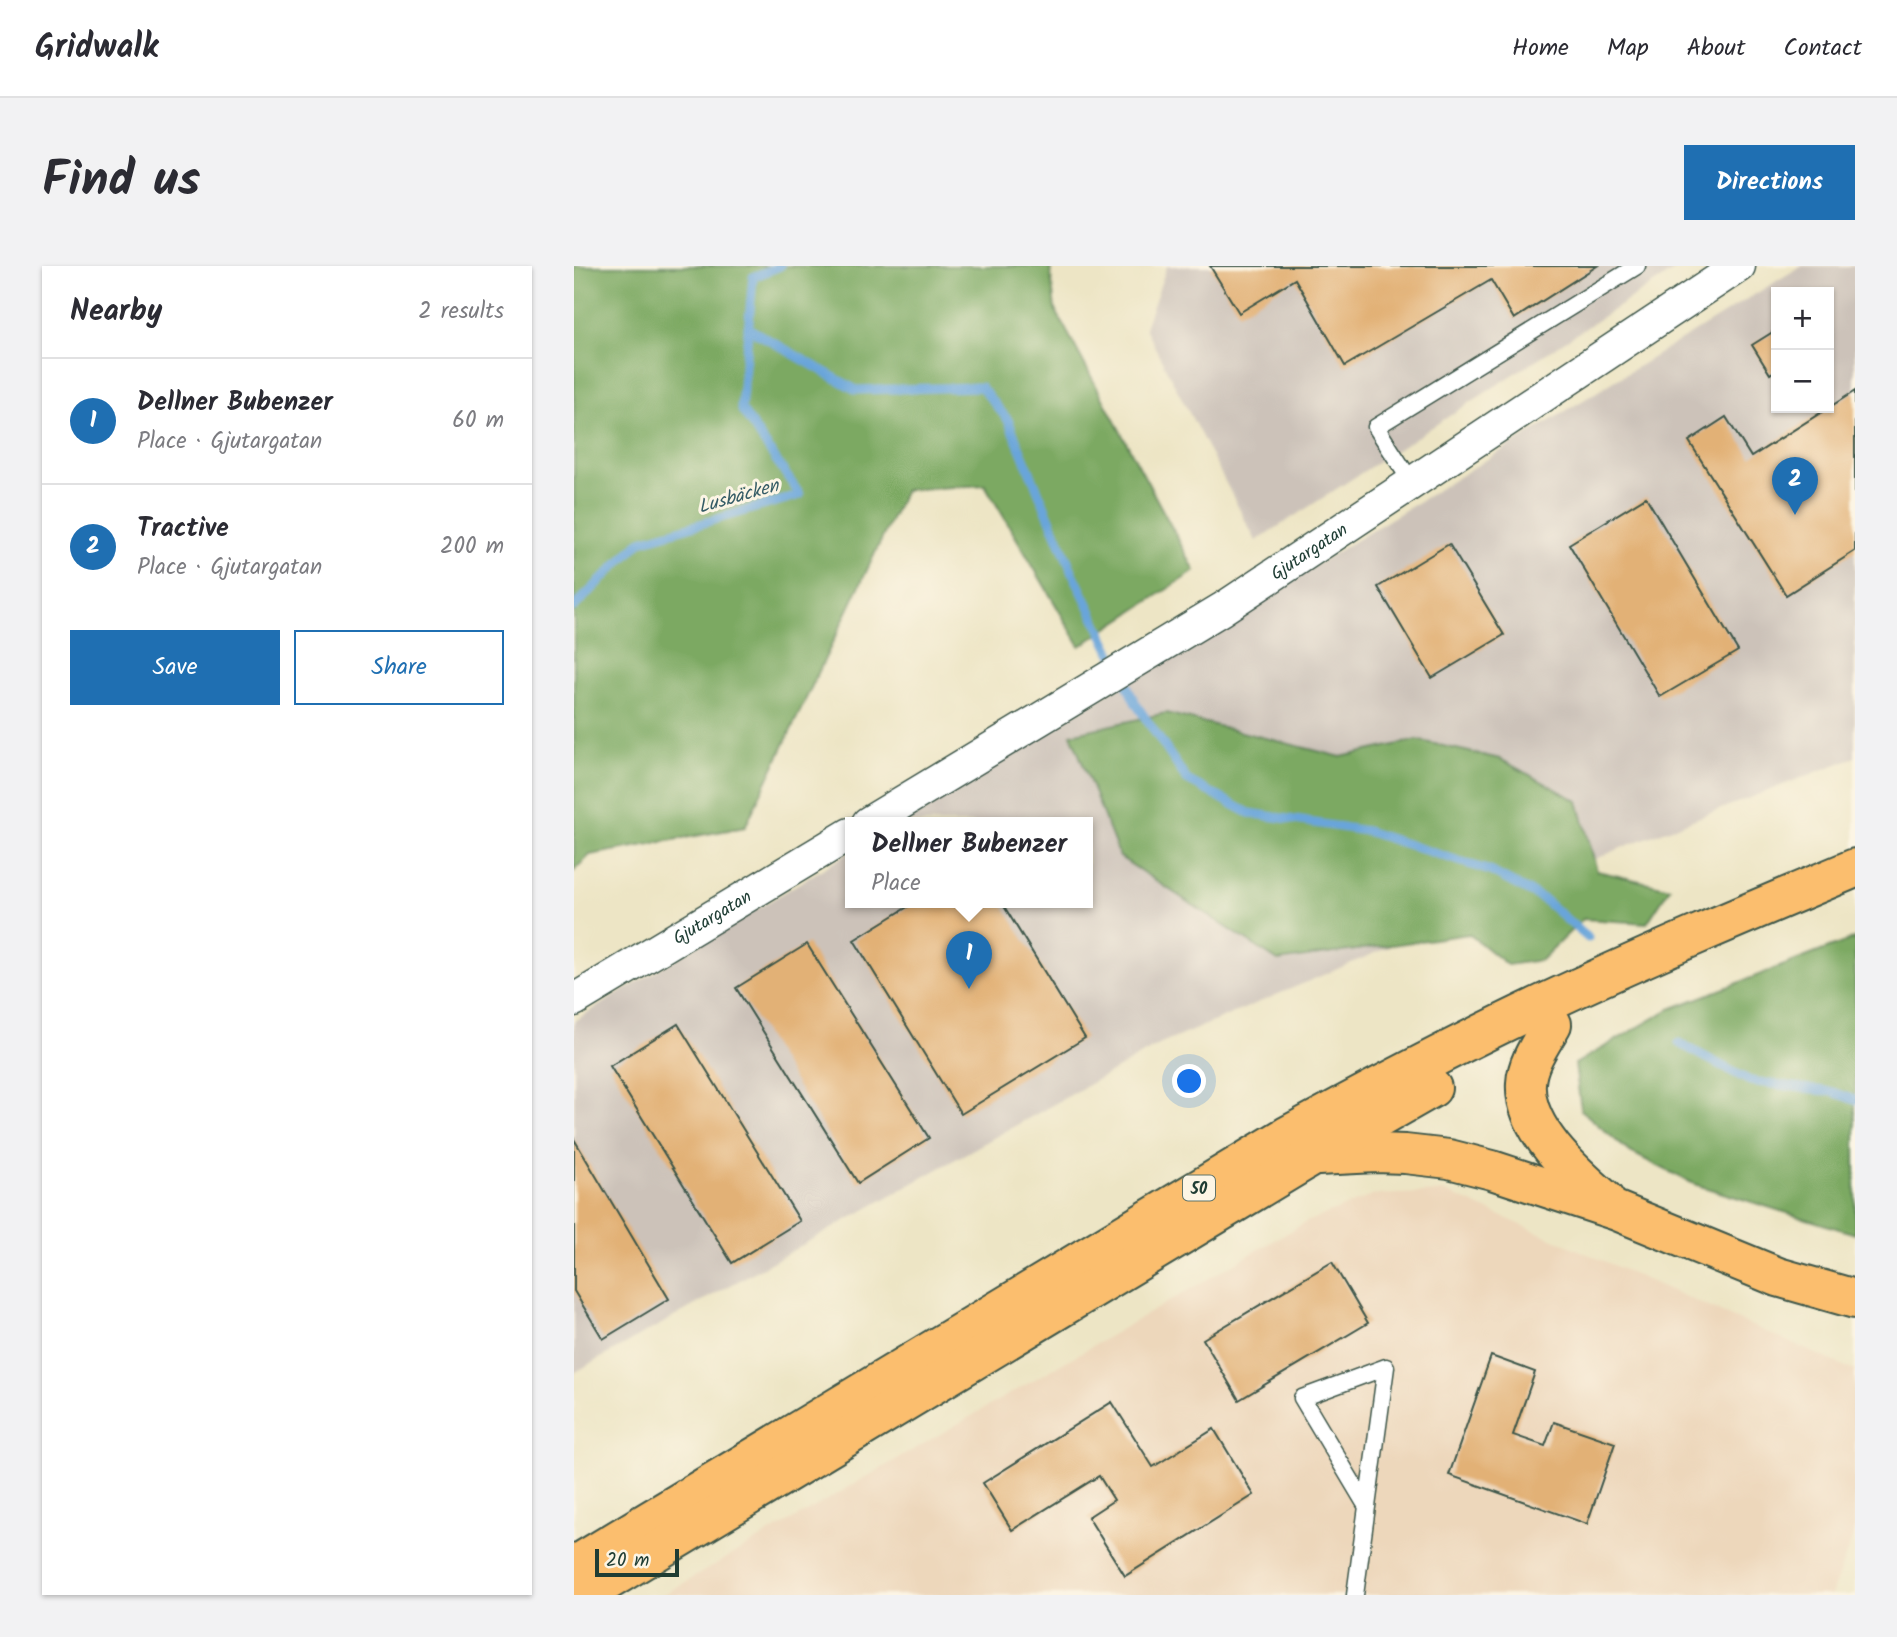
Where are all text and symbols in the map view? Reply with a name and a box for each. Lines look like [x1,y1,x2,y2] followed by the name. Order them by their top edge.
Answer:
[35,22,158,75] text: Gridwalk
[1512,29,1569,68] text: Home
[1607,29,1649,68] text: Map
[1687,29,1745,68] text: About
[1783,29,1862,68] text: Contact
[42,143,200,221] text: Find us
[1684,145,1855,220] button: Directions
[1771,287,1834,413] map controls
[1771,287,1834,350] button: +
[70,288,162,336] text: Nearby
[418,294,504,330] text: 2 results
[1771,350,1834,413] button: −
[137,382,333,424] text: Dellner Bubenzer
[90,403,96,439] text: 1
[452,403,504,439] text: 60 m
[137,424,322,460] text: Place · Gjutargatan
[1772,457,1818,515] pin: 2
[695,471,784,523] water label: Lusbäcken
[137,508,229,550] text: Tractive
[1265,516,1354,589] street label: Gjutargatan
[86,529,100,565] text: 2
[440,529,504,565] text: 200 m
[137,550,322,586] text: Place · Gjutargatan
[70,630,280,705] button: Save
[294,630,504,705] button: Share
[845,817,1093,908] popup
[871,824,1067,866] text: Dellner Bubenzer
[871,866,921,902] text: Place
[668,883,758,953] street label: Gjutargatan
[946,931,992,989] pin: 1
[1172,1064,1206,1098] your location
[1183,1176,1215,1200] road number: 50
[595,1546,679,1578] scale bar
[606,1546,649,1576] text: 20 m

